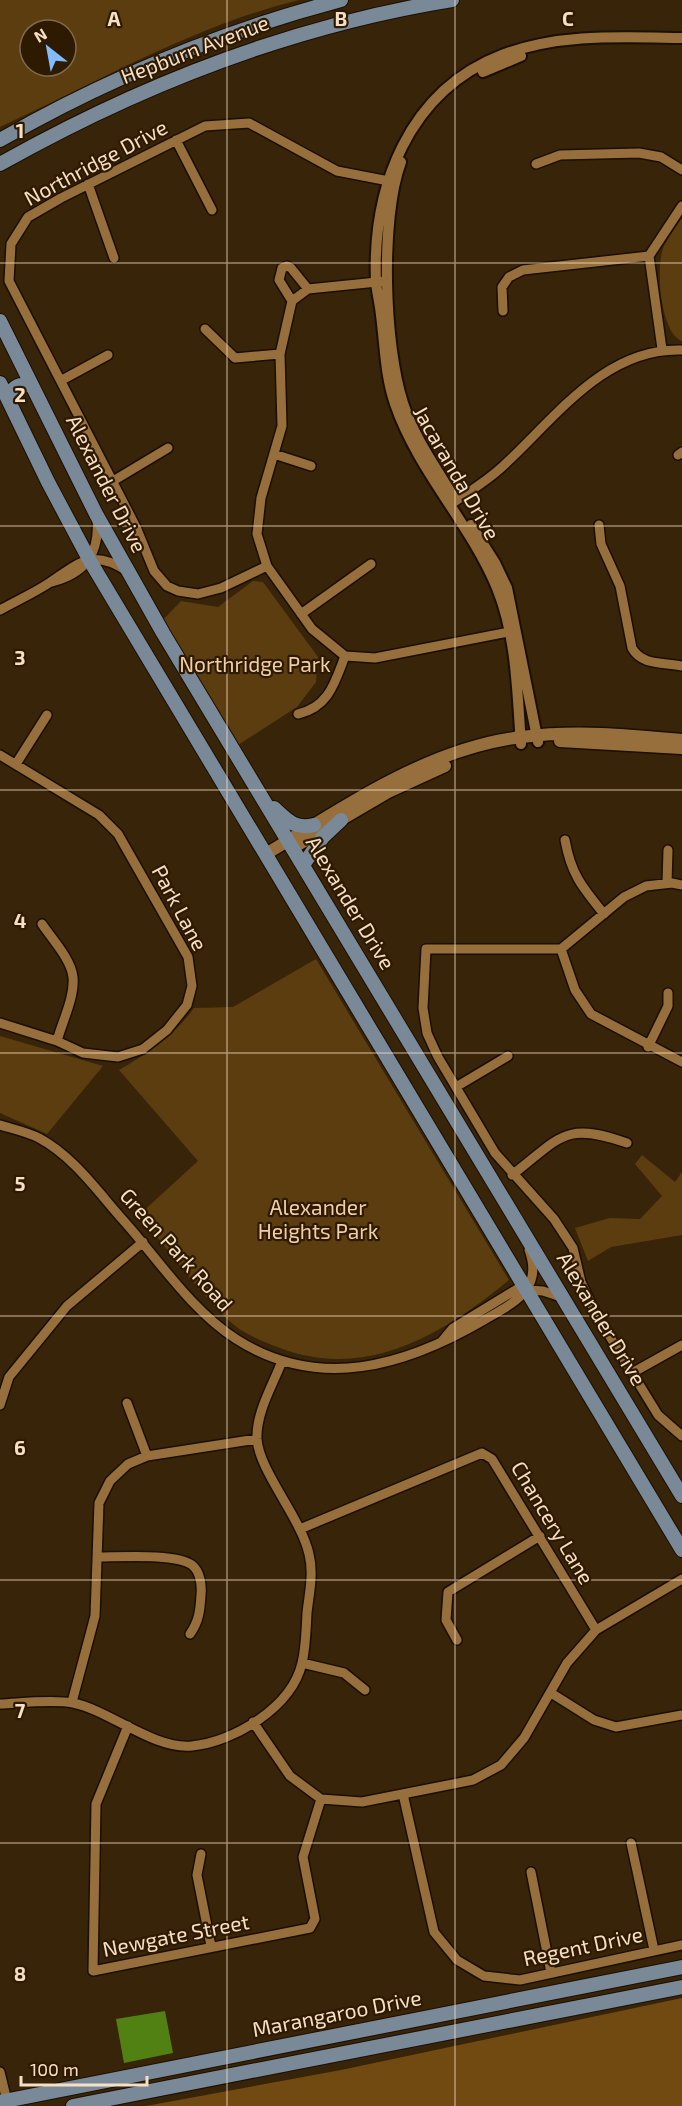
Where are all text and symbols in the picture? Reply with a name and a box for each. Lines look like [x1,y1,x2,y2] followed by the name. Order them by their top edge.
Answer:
[107,6,121,30] text: A
[335,6,347,30] text: B
[562,6,574,30] text: C
[117,9,272,88] street label: Hepburn Avenue
[18,18,78,78] north arrow
[30,24,50,46] text: N
[19,113,171,210] street label: Northridge Drive
[16,118,24,142] text: 1
[14,382,26,406] text: 2
[409,401,506,544] street label: Jacaranda Drive
[62,410,153,556] street label: Alexander Drive
[14,645,26,669] text: 3
[179,651,331,676] park label: Northridge Park
[302,831,401,973] street label: Alexander Drive
[147,860,213,954] street label: Park Lane
[14,908,27,932] text: 4
[14,1171,26,1195] text: 5
[115,1182,239,1316] street label: Green Park Road
[258,1194,379,1243] park label: Alexander Heights Park
[553,1247,652,1389] street label: Alexander Drive
[14,1435,26,1459] text: 6
[507,1456,600,1588] street label: Chancery Lane
[15,1698,26,1722] text: 7
[100,1908,251,1961] street label: Newgate Street
[521,1921,645,1970] street label: Regent Drive
[14,1961,26,1985] text: 8
[250,1984,423,2041] street label: Marangaroo Drive
[21,2049,147,2087] scale bar
[30,2058,79,2080] text: 100 m

